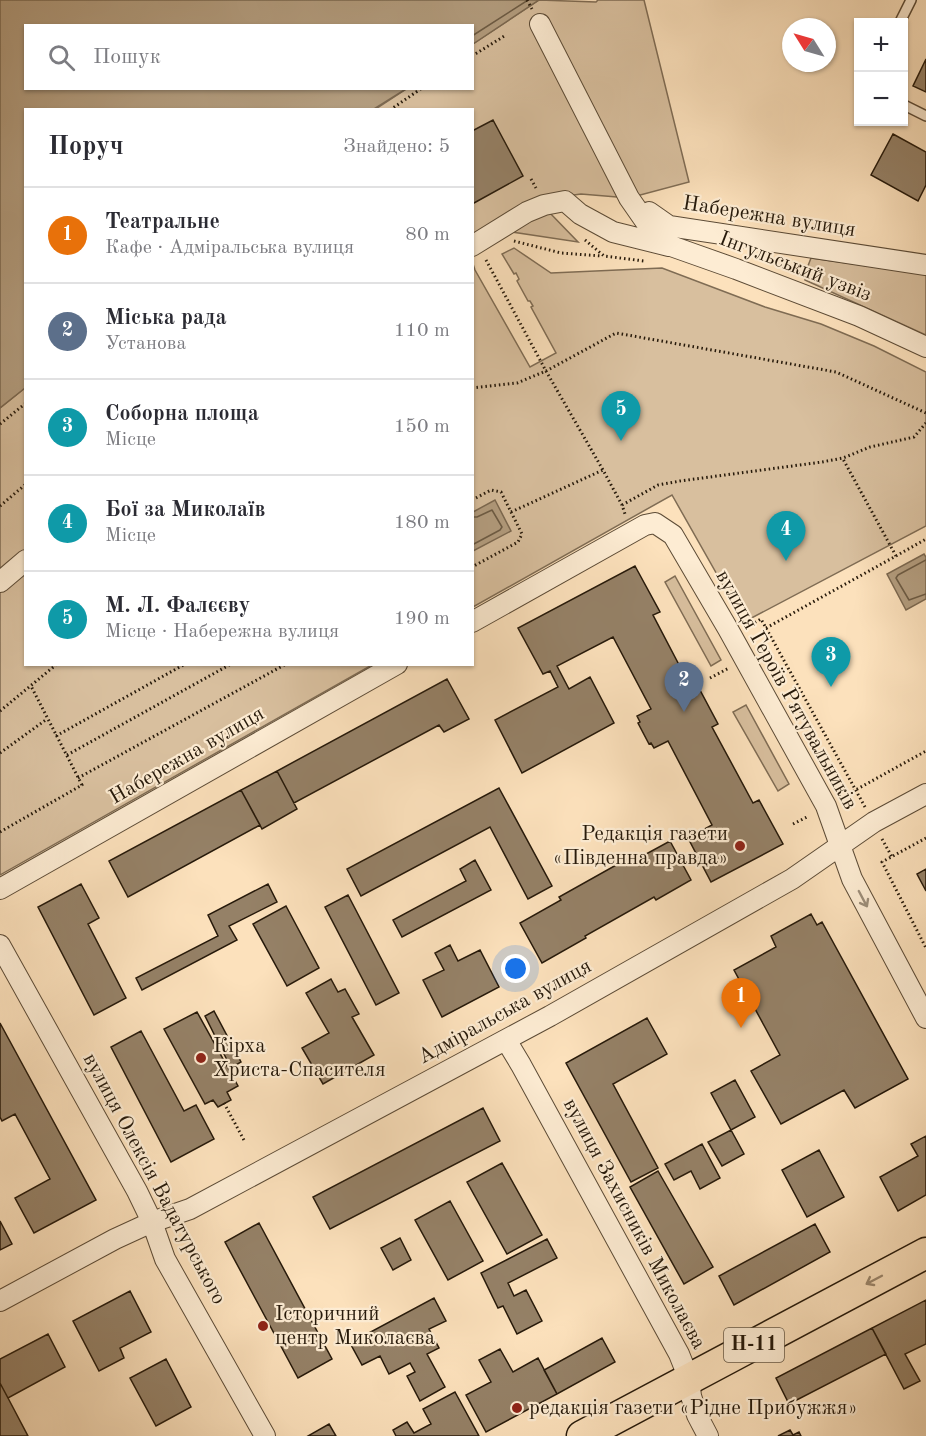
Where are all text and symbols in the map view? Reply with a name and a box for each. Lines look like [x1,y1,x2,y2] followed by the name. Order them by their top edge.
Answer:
[782,18,836,72] north arrow
[854,18,908,126] map controls
[854,18,908,72] button: +
[24,24,474,90] search box
[45,41,78,74] icon: search
[93,46,161,68] text: Пошук
[854,72,908,126] button: −
[48,134,124,160] text: Поруч
[343,137,450,157] text: Знайдено: 5
[681,193,857,241] street label: Набережна вулиця
[105,211,220,233] text: Театральне
[62,225,73,245] text: 1
[405,225,450,245] text: 80 m
[716,228,874,306] street label: Інгульський узвіз
[105,238,354,258] text: Кафе · Адміральська вулиця
[105,307,227,329] text: Міська рада
[62,321,73,341] text: 2
[394,321,450,341] text: 110 m
[105,334,186,354] text: Установа
[602,392,640,441] pin: 5
[105,403,259,425] text: Соборна площа
[62,417,73,437] text: 3
[394,417,450,437] text: 150 m
[105,430,156,450] text: Місце
[105,499,266,521] text: Бої за Миколаїв
[766,512,806,561] pin: 4
[62,513,73,533] text: 4
[394,513,450,533] text: 180 m
[105,526,156,546] text: Місце
[711,567,861,813] street label: вулиця Героїв Рятувальників
[105,595,250,617] text: М. Л. Фалєєву
[62,609,73,629] text: 5
[394,609,450,629] text: 190 m
[105,622,339,642] text: Місце · Набережна вулиця
[812,638,850,687] pin: 3
[664,662,704,712] pin: 2
[106,703,268,809] street label: Набережна вулиця
[553,824,728,869] place label: Редакція газети «Південна правда»
[733,839,747,853] marker: Редакція газети «Південна правда»
[858,890,869,908] one-way arrow
[501,954,530,983] your location
[415,956,595,1068] street label: Адміральська вулиця
[722,978,760,1028] pin: 1
[213,1036,386,1081] place label: Кірха Христа-Спасителя
[79,1050,229,1308] street label: вулиця Олексія Вадатурського
[194,1051,208,1065] marker: Кірха Христа-Спасителя
[559,1095,709,1353] street label: вулиця Захисників Миколаєва
[866,1275,884,1286] one-way arrow
[275,1304,435,1349] place label: Історичний центр Миколаєва
[256,1319,270,1333] marker: Історичний центр Миколаєва
[724,1328,784,1362] road number: Н-11
[529,1398,858,1419] place label: редакція газети «Рідне Прибужжя»
[510,1401,524,1415] marker: редакція газети «Рідне Прибужжя»

